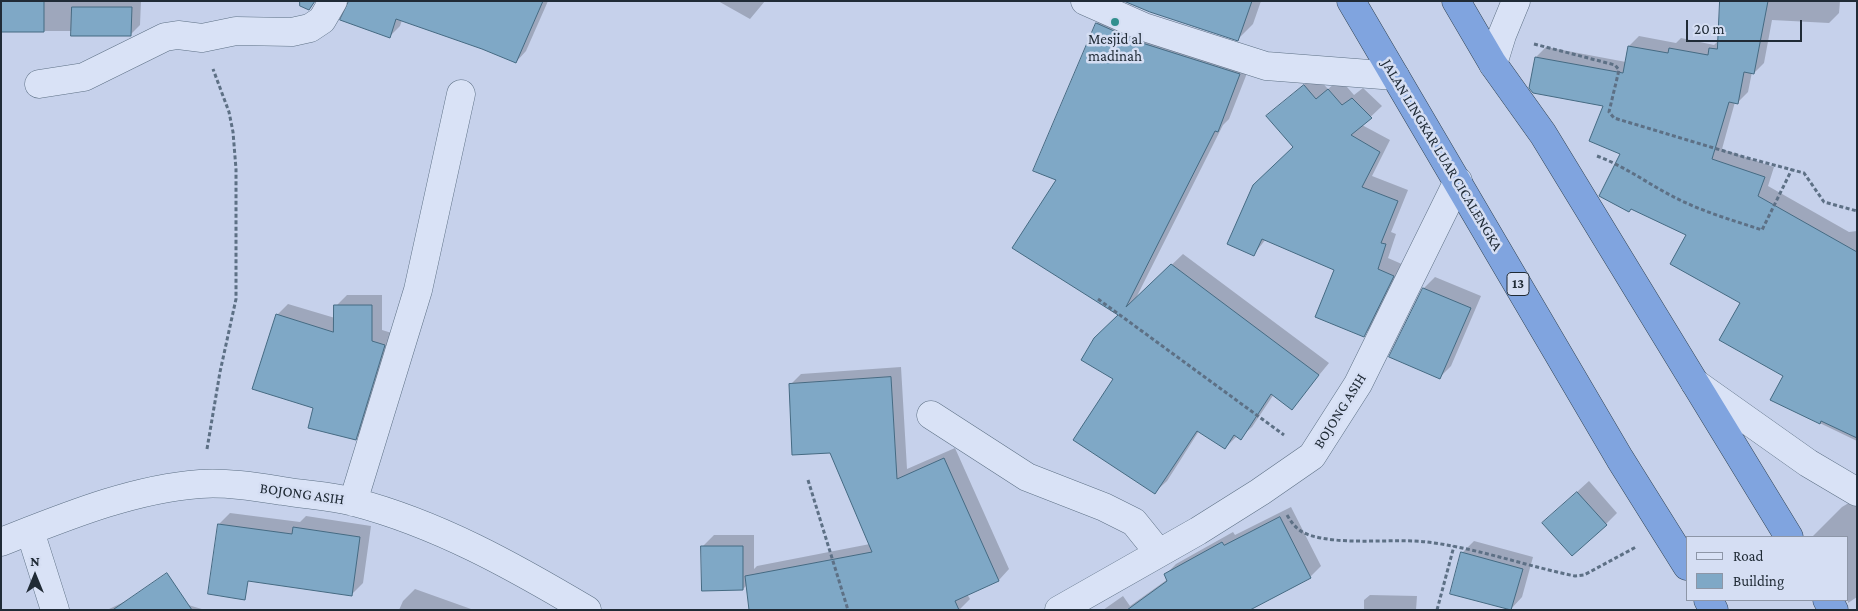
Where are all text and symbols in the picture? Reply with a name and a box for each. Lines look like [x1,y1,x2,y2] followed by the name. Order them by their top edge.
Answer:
[1688,10,1804,42] scale bar
[1109,16,1121,28] marker: Mesjid al madinah
[1694,21,1725,37] text: 20 m
[1088,30,1142,65] place label: Mesjid al madinah
[1378,56,1506,254] street label: JALAN LINGKAR LUAR CICALENGKA
[1507,272,1529,296] road number: 13
[1310,370,1370,452] street label: BOJONG ASIH
[259,479,345,509] street label: BOJONG ASIH
[1686,536,1848,601] legend
[1733,548,1763,564] text: Road
[10,551,60,601] north arrow
[30,553,40,569] text: N
[1733,573,1784,589] text: Building

